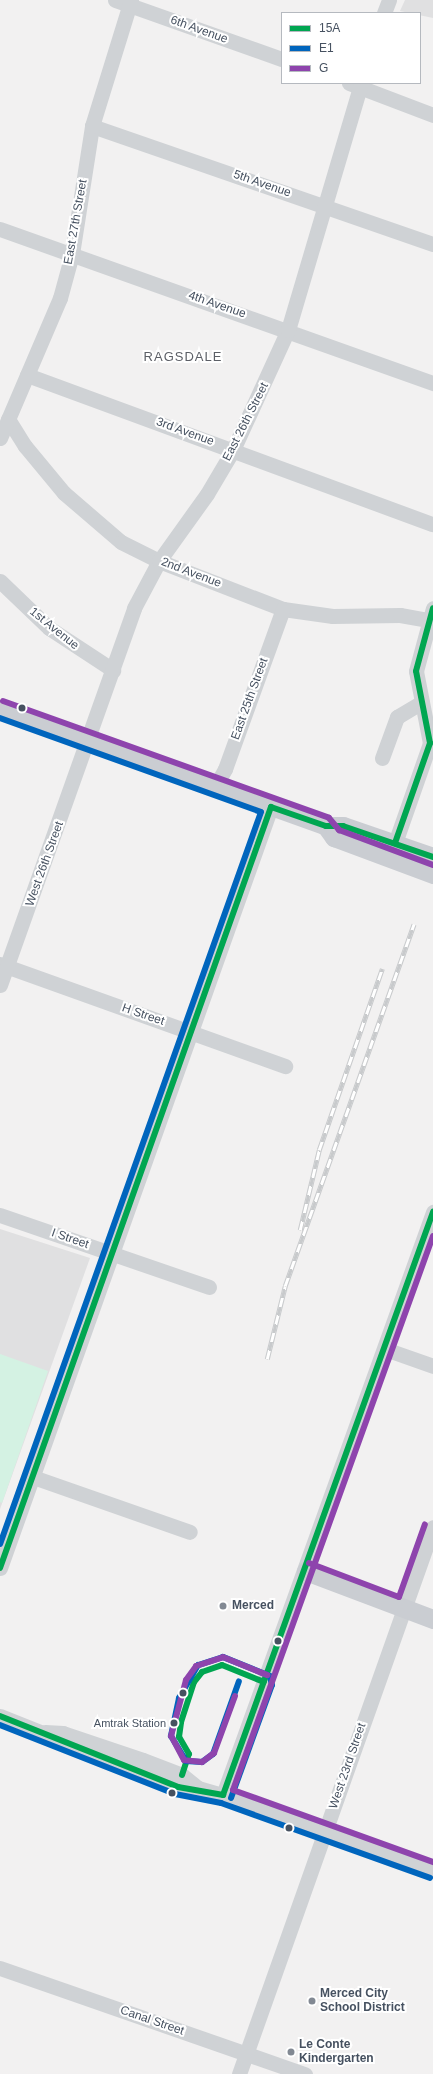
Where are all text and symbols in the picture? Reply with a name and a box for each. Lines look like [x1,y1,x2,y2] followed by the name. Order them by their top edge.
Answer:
[281,12,421,84] legend
[168,13,230,47] street label: 6th Avenue
[319,21,340,35] text: 15A
[319,41,334,55] text: E1
[319,61,328,75] text: G
[231,167,293,201] street label: 5th Avenue
[61,178,91,266] street label: East 27th Street
[186,288,248,322] street label: 4th Avenue
[144,349,222,365] district label: RAGSDALE
[220,380,272,464] street label: East 26th Street
[154,415,216,449] street label: 3rd Avenue
[159,555,223,591] street label: 2nd Avenue
[26,605,82,653] street label: 1st Avenue
[229,656,271,742] street label: East 25th Street
[17,703,27,713] unlabelled marker
[23,820,67,908] street label: West 26th Street
[120,1001,166,1029] street label: H Street
[49,1226,91,1252] street label: I Street
[232,1599,274,1613] place label: Merced
[217,1600,229,1612] marker: Merced
[273,1636,283,1646] unlabelled marker
[178,1688,188,1698] unlabelled marker
[94,1716,166,1730] place label: Amtrak Station
[169,1718,179,1728] marker: Amtrak Station
[327,1721,369,1811] street label: West 23rd Street
[167,1788,177,1798] unlabelled marker
[284,1823,294,1833] unlabelled marker
[320,1987,405,2015] place label: Merced City School District
[307,1996,317,2006] marker: Merced City School District
[118,2003,186,2039] street label: Canal Street
[299,2038,374,2066] place label: Le Conte Kindergarten
[286,2047,296,2057] marker: Le Conte Kindergarten

